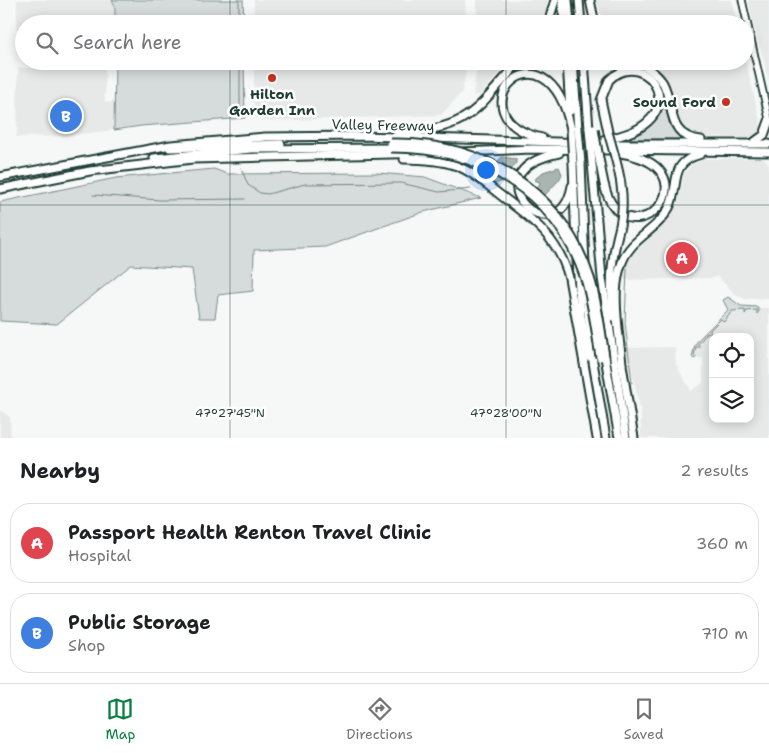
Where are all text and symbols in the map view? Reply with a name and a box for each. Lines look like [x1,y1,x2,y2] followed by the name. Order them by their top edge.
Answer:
[15,15,754,70] search box
[33,29,61,57] icon: search
[73,30,182,55] text: Search here
[266,72,278,84] marker: Hilton Garden Inn
[229,85,315,119] place label: Hilton Garden Inn
[633,93,716,111] place label: Sound Ford
[720,96,732,108] marker: Sound Ford
[50,97,82,135] pin: B
[331,115,435,135] street label: Valley Freeway
[473,157,499,183] your location
[666,239,698,277] pin: A
[709,333,754,423] map controls
[709,333,754,378] button: locate
[709,378,754,423] button: layers
[195,405,265,421] text: 47°27'45"N
[470,405,542,421] text: 47°28'00"N
[20,457,100,485] text: Nearby
[680,460,749,481] text: 2 results
[68,520,431,545] text: Passport Health Renton Travel Clinic
[31,533,43,554] text: A
[696,533,748,554] text: 360 m
[68,545,131,566] text: Hospital
[68,610,211,635] text: Public Storage
[32,623,42,644] text: B
[701,623,748,644] text: 710 m
[68,635,105,656] text: Shop
[105,695,135,743] tab: Map
[346,695,413,743] tab: Directions
[624,695,664,743] tab: Saved

